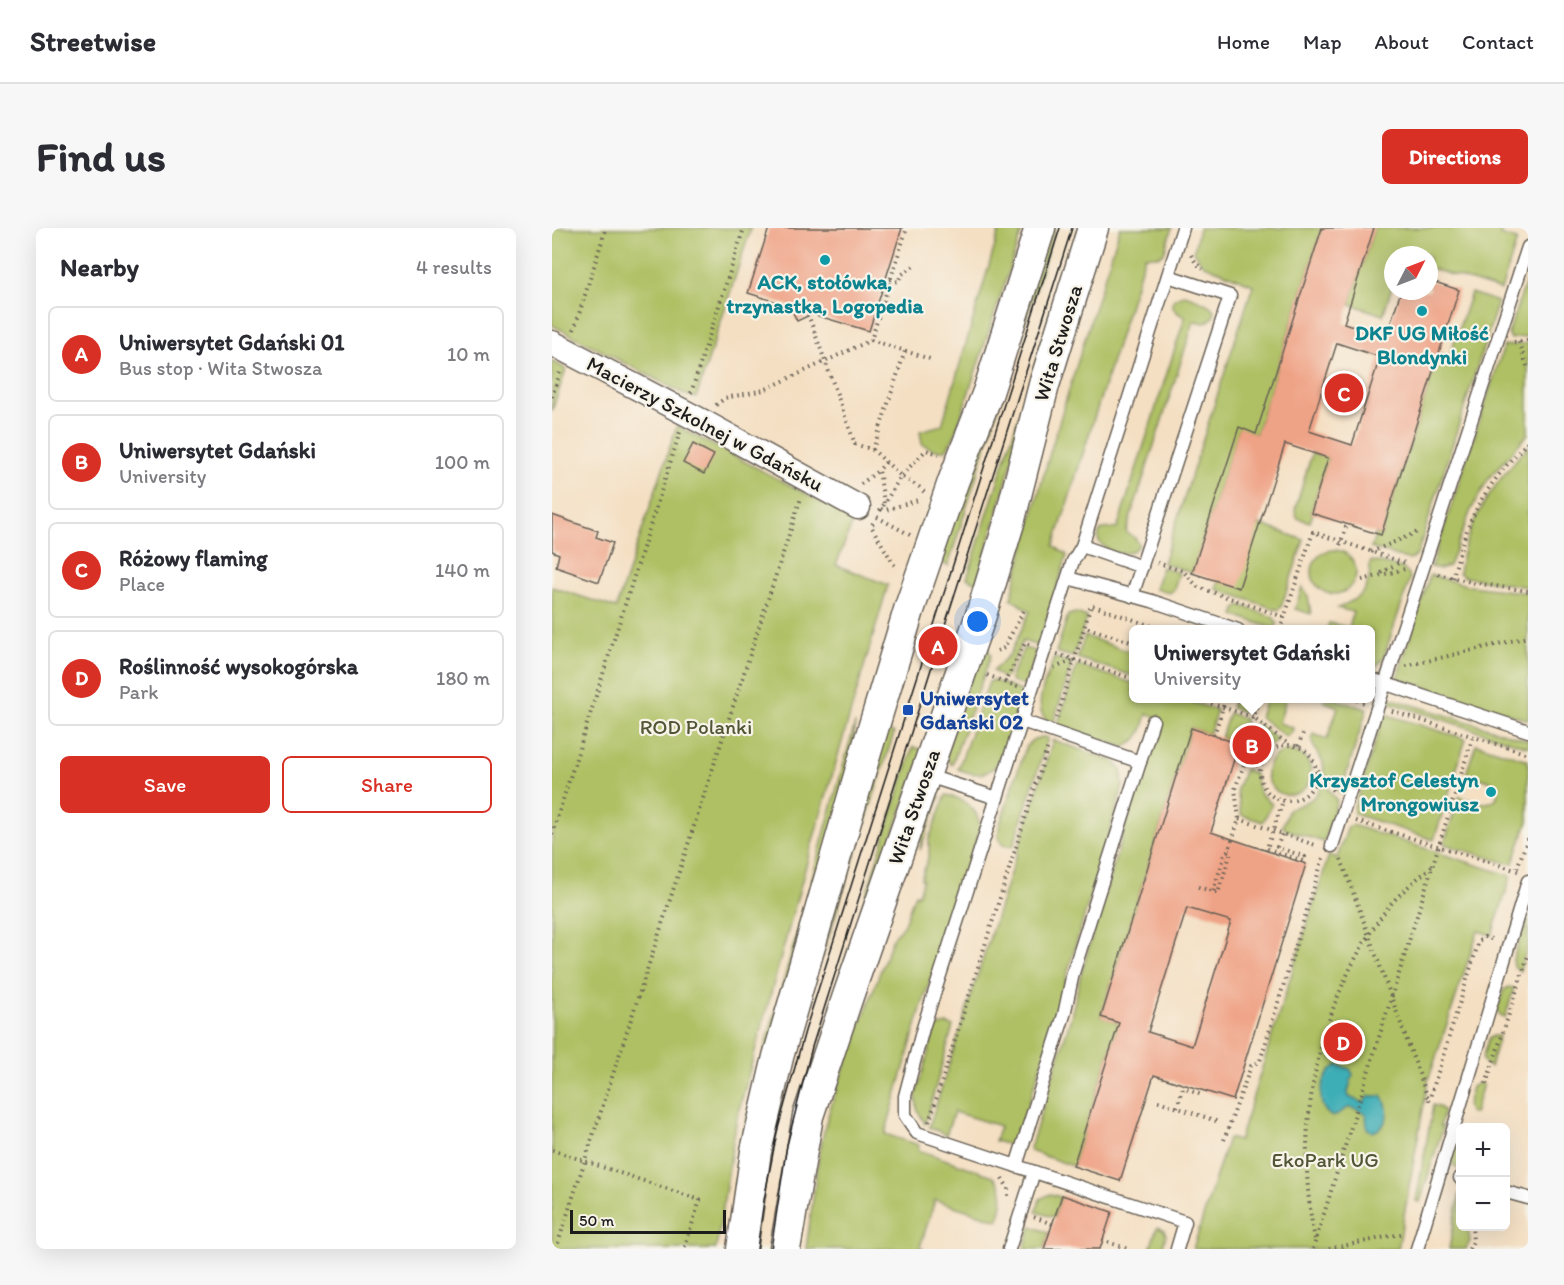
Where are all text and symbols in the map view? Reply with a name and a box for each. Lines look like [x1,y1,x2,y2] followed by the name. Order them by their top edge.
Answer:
[30,24,156,58] text: Streetwise
[1217,29,1270,54] text: Home
[1303,29,1342,54] text: Map
[1375,29,1429,54] text: About
[1462,29,1534,54] text: Contact
[1382,129,1528,184] button: Directions
[36,131,166,182] text: Find us
[1384,246,1438,300] north arrow
[60,251,139,283] text: Nearby
[818,253,832,267] marker: ACK, stołówka, trzynastka, Logopedia
[416,255,492,279] text: 4 results
[726,269,925,319] place label: ACK, stołówka, trzynastka, Logopedia
[1028,281,1087,404] street label: Wita Stwosza
[1415,304,1429,318] marker: DKF UG Miłość Blondynki
[1355,320,1489,370] place label: DKF UG Miłość Blondynki
[119,329,344,356] text: Uniwersytet Gdański 01
[75,342,88,366] text: A
[447,342,490,366] text: 10 m
[583,350,828,497] street label: Macierzy Szkolnej w Gdańsku
[119,356,322,380] text: Bus stop · Wita Stwosza
[1324,370,1364,416] pin: C
[119,437,316,464] text: Uniwersytet Gdański
[75,450,88,474] text: B
[435,450,490,474] text: 100 m
[119,464,206,488] text: University
[119,545,267,572] text: Różowy flaming
[75,558,88,582] text: C
[435,558,490,582] text: 140 m
[119,572,165,596] text: Place
[963,607,992,636] your location
[918,624,958,668] pin: A
[1129,625,1375,703] popup
[1154,639,1350,666] text: Uniwersytet Gdański
[119,653,358,680] text: Roślinność wysokogórska
[75,666,88,690] text: D
[436,666,490,690] text: 180 m
[1154,666,1241,690] text: University
[119,680,158,704] text: Park
[920,685,1029,734] place label: Uniwersytet Gdański 02
[901,703,915,717] marker: Uniwersytet Gdański 02
[640,714,752,739] park label: ROD Polanki
[1232,722,1272,768] pin: B
[882,746,945,868] street label: Wita Stwosza
[60,756,270,813] button: Save
[282,756,492,813] button: Share
[1309,767,1479,817] place label: Krzysztof Celestyn Mrongowiusz
[1484,785,1498,799] marker: Krzysztof Celestyn Mrongowiusz
[1324,1020,1362,1064] pin: D
[1456,1123,1510,1231] map controls
[1456,1123,1510,1177] button: +
[1271,1147,1379,1172] park label: EkoPark UG
[1456,1177,1510,1231] button: −
[570,1207,726,1234] scale bar
[579,1211,614,1230] text: 50 m

